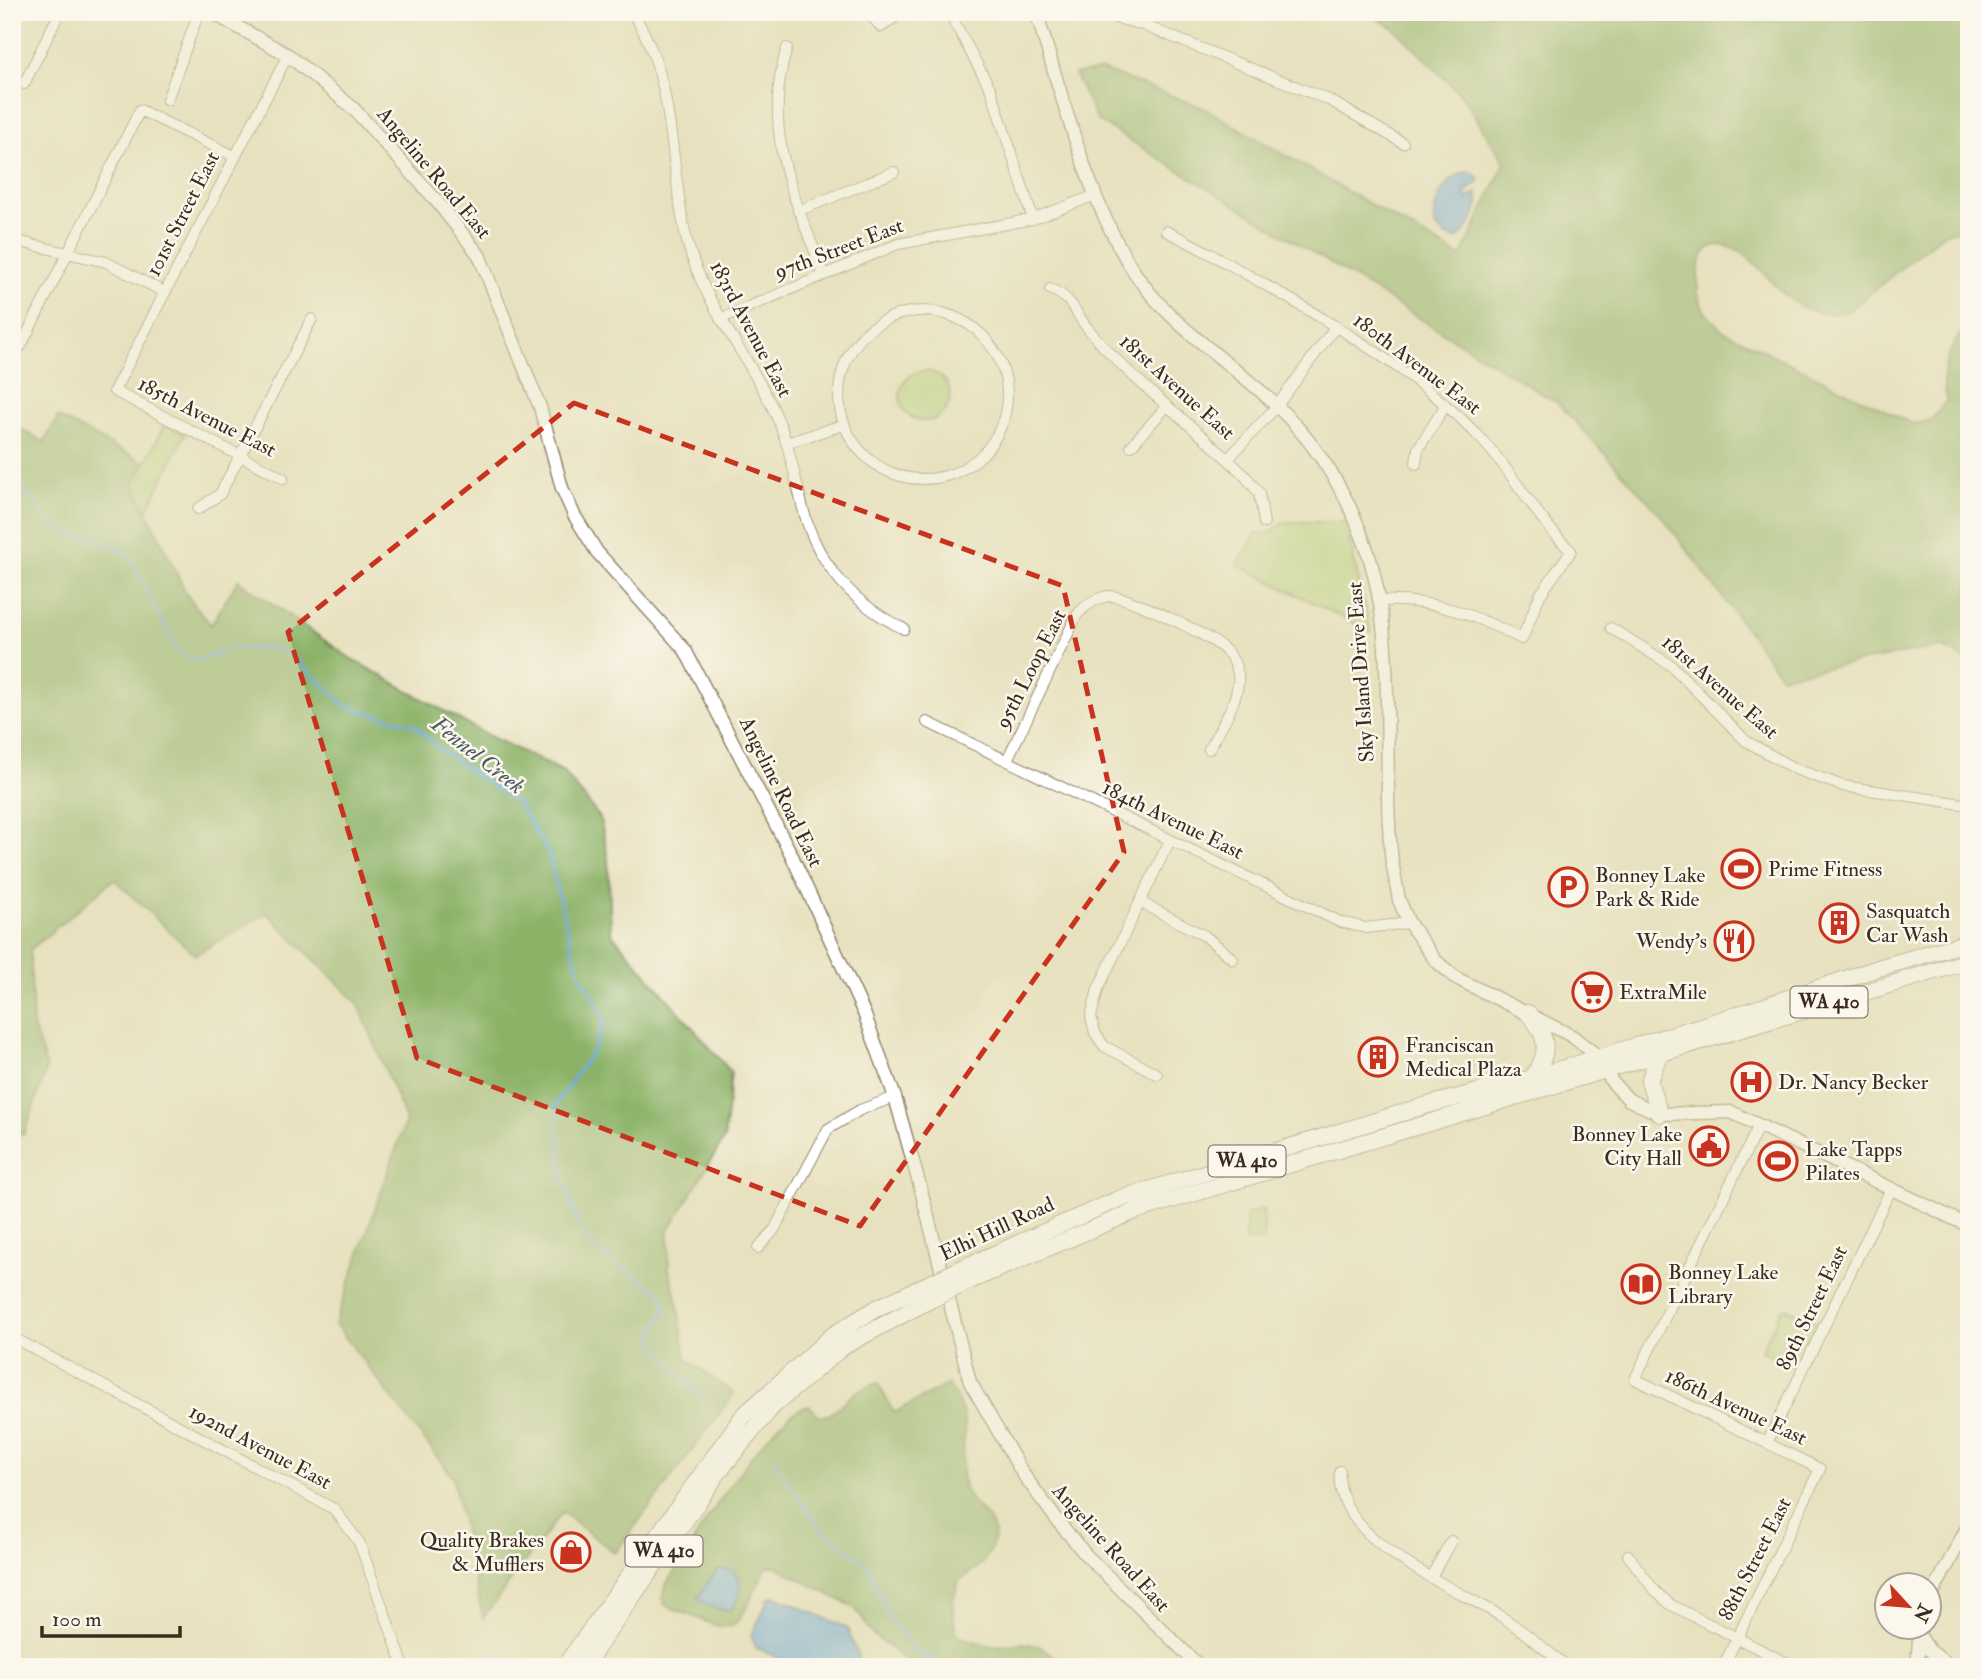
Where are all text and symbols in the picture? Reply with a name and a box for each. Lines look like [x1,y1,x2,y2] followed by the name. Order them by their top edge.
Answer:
[370,101,497,245] street label: Angeline Road East
[140,147,226,281] street label: 101st Street East
[769,212,907,287] street label: 97th Street East
[704,256,798,402] street label: 183rd Avenue East
[1348,307,1487,421] street label: 180th Avenue East
[1114,328,1241,446] street label: 181st Avenue East
[133,371,281,464] street label: 185th Avenue East
[1341,581,1381,763] street label: Sky Island Drive East
[988,605,1073,735] street label: 95th Loop East
[1656,629,1784,745] street label: 181st Avenue East
[425,709,531,801] water label: Fennel Creek
[732,711,829,872] street label: Angeline Road East
[1098,774,1248,866] street label: 184th Avenue East
[1720,848,1762,890] sports icon: Prime Fitness
[1768,856,1882,883] place label: Prime Fitness
[1595,862,1706,913] place label: Bonney Lake Park & Ride
[1547,866,1589,908] parking icon: Bonney Lake Park & Ride
[1866,898,1950,949] place label: Sasquatch Car Wash
[1818,902,1860,944] building icon: Sasquatch Car Wash
[1713,920,1755,962] restaurant icon: Wendy's
[1635,928,1707,955] place label: Wendy's
[1571,971,1613,1013] supermarket icon: ExtraMile
[1619,979,1707,1006] place label: ExtraMile
[1790,986,1868,1018] road number: WA 410
[1405,1032,1522,1083] place label: Franciscan Medical Plaza
[1357,1036,1399,1078] building icon: Franciscan Medical Plaza
[1730,1061,1772,1103] hospital icon: Dr. Nancy Becker
[1778,1069,1928,1096] place label: Dr. Nancy Becker
[1572,1121,1683,1172] place label: Bonney Lake City Hall
[1688,1125,1730,1167] public building icon: Bonney Lake City Hall
[1805,1136,1902,1187] place label: Lake Tapps Pilates
[1757,1140,1799,1182] sports icon: Lake Tapps Pilates
[1208,1146,1286,1176] road number: WA 410
[935,1190,1059,1267] street label: Elhi Hill Road
[1770,1241,1854,1375] street label: 89th Street East
[1668,1259,1779,1310] place label: Bonney Lake Library
[1620,1263,1662,1305] library icon: Bonney Lake Library
[1661,1362,1811,1452] street label: 186th Avenue East
[184,1398,336,1496] street label: 192nd Avenue East
[1045,1477,1176,1618] street label: Angeline Road East
[1712,1493,1798,1625] street label: 88th Street East
[420,1527,544,1578] place label: Quality Brakes & Mufflers
[550,1531,592,1573] shop icon: Quality Brakes & Mufflers
[626,1536,702,1567] road number: WA 410
[1872,1570,1942,1640] north arrow
[42,1595,180,1639] scale bar
[1907,1599,1937,1627] text: N
[52,1606,102,1633] text: 100 m

